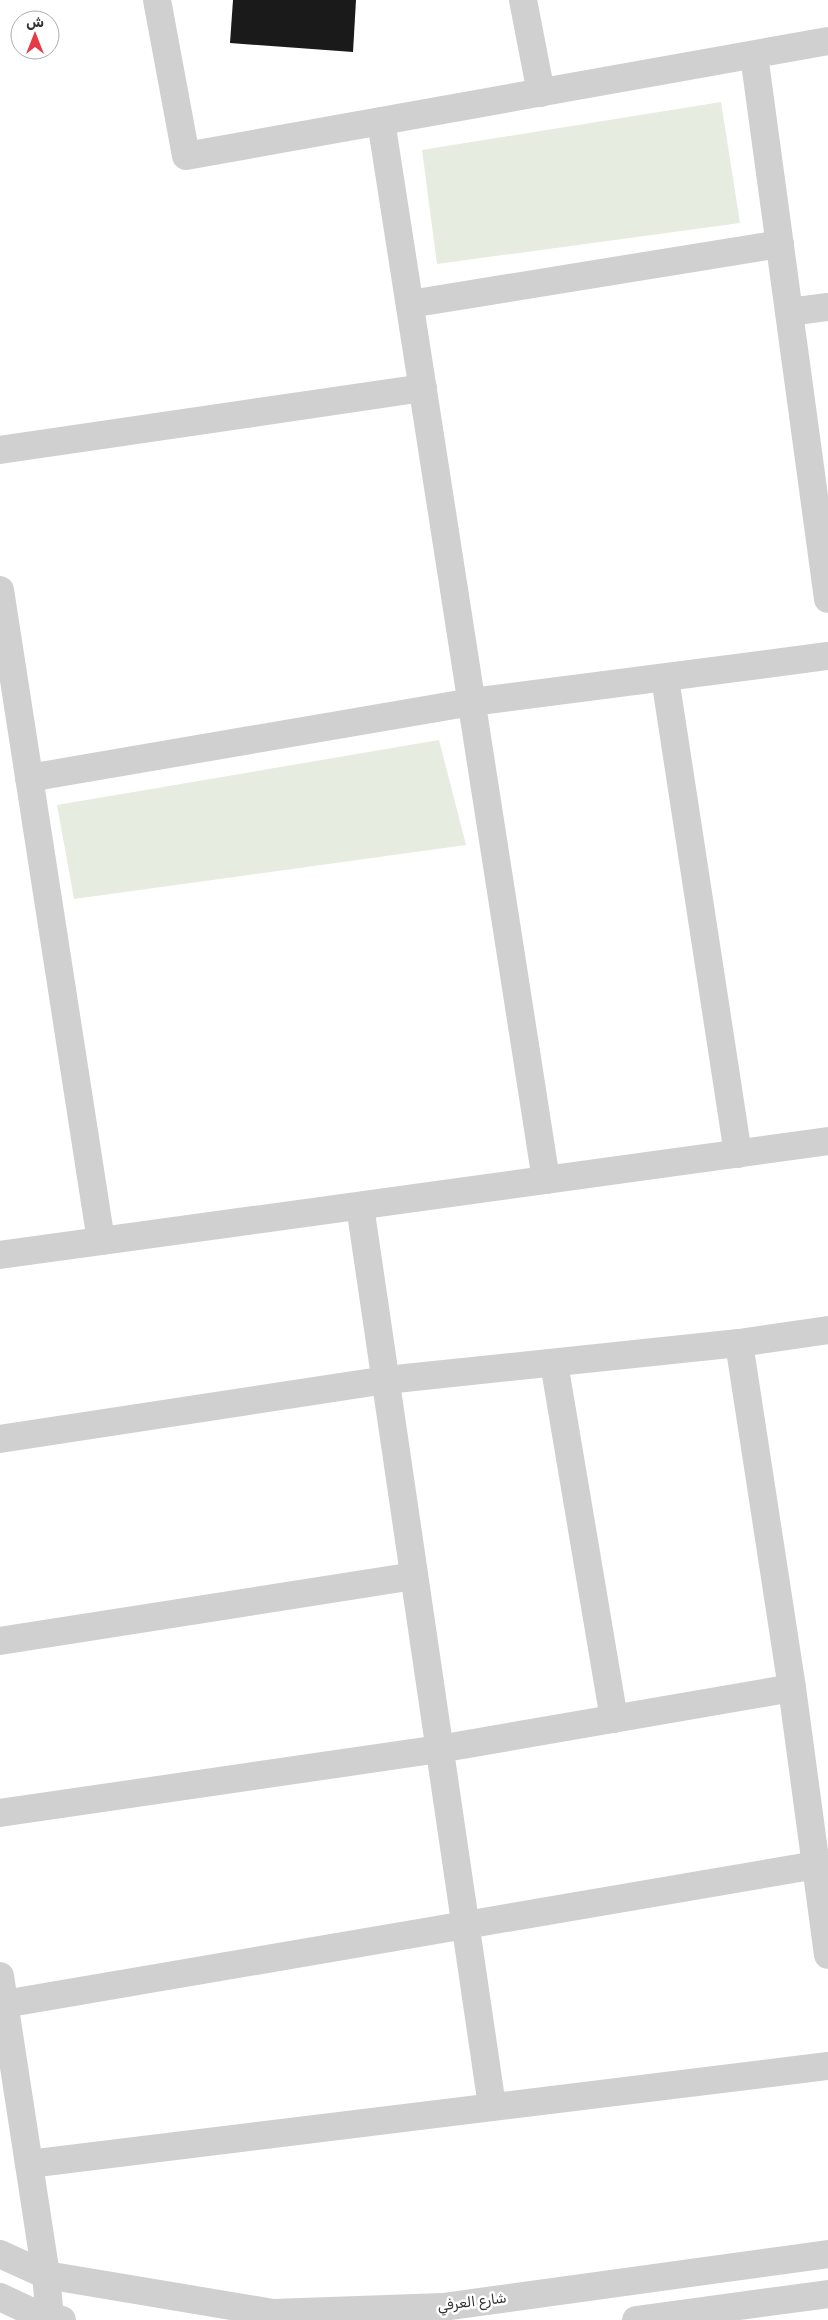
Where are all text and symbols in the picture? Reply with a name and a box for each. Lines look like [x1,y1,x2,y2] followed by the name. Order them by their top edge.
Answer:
[10,10,60,60] north arrow
[26,14,44,31] text: ش
[437,2289,508,2317] street label: شارع العرفي

